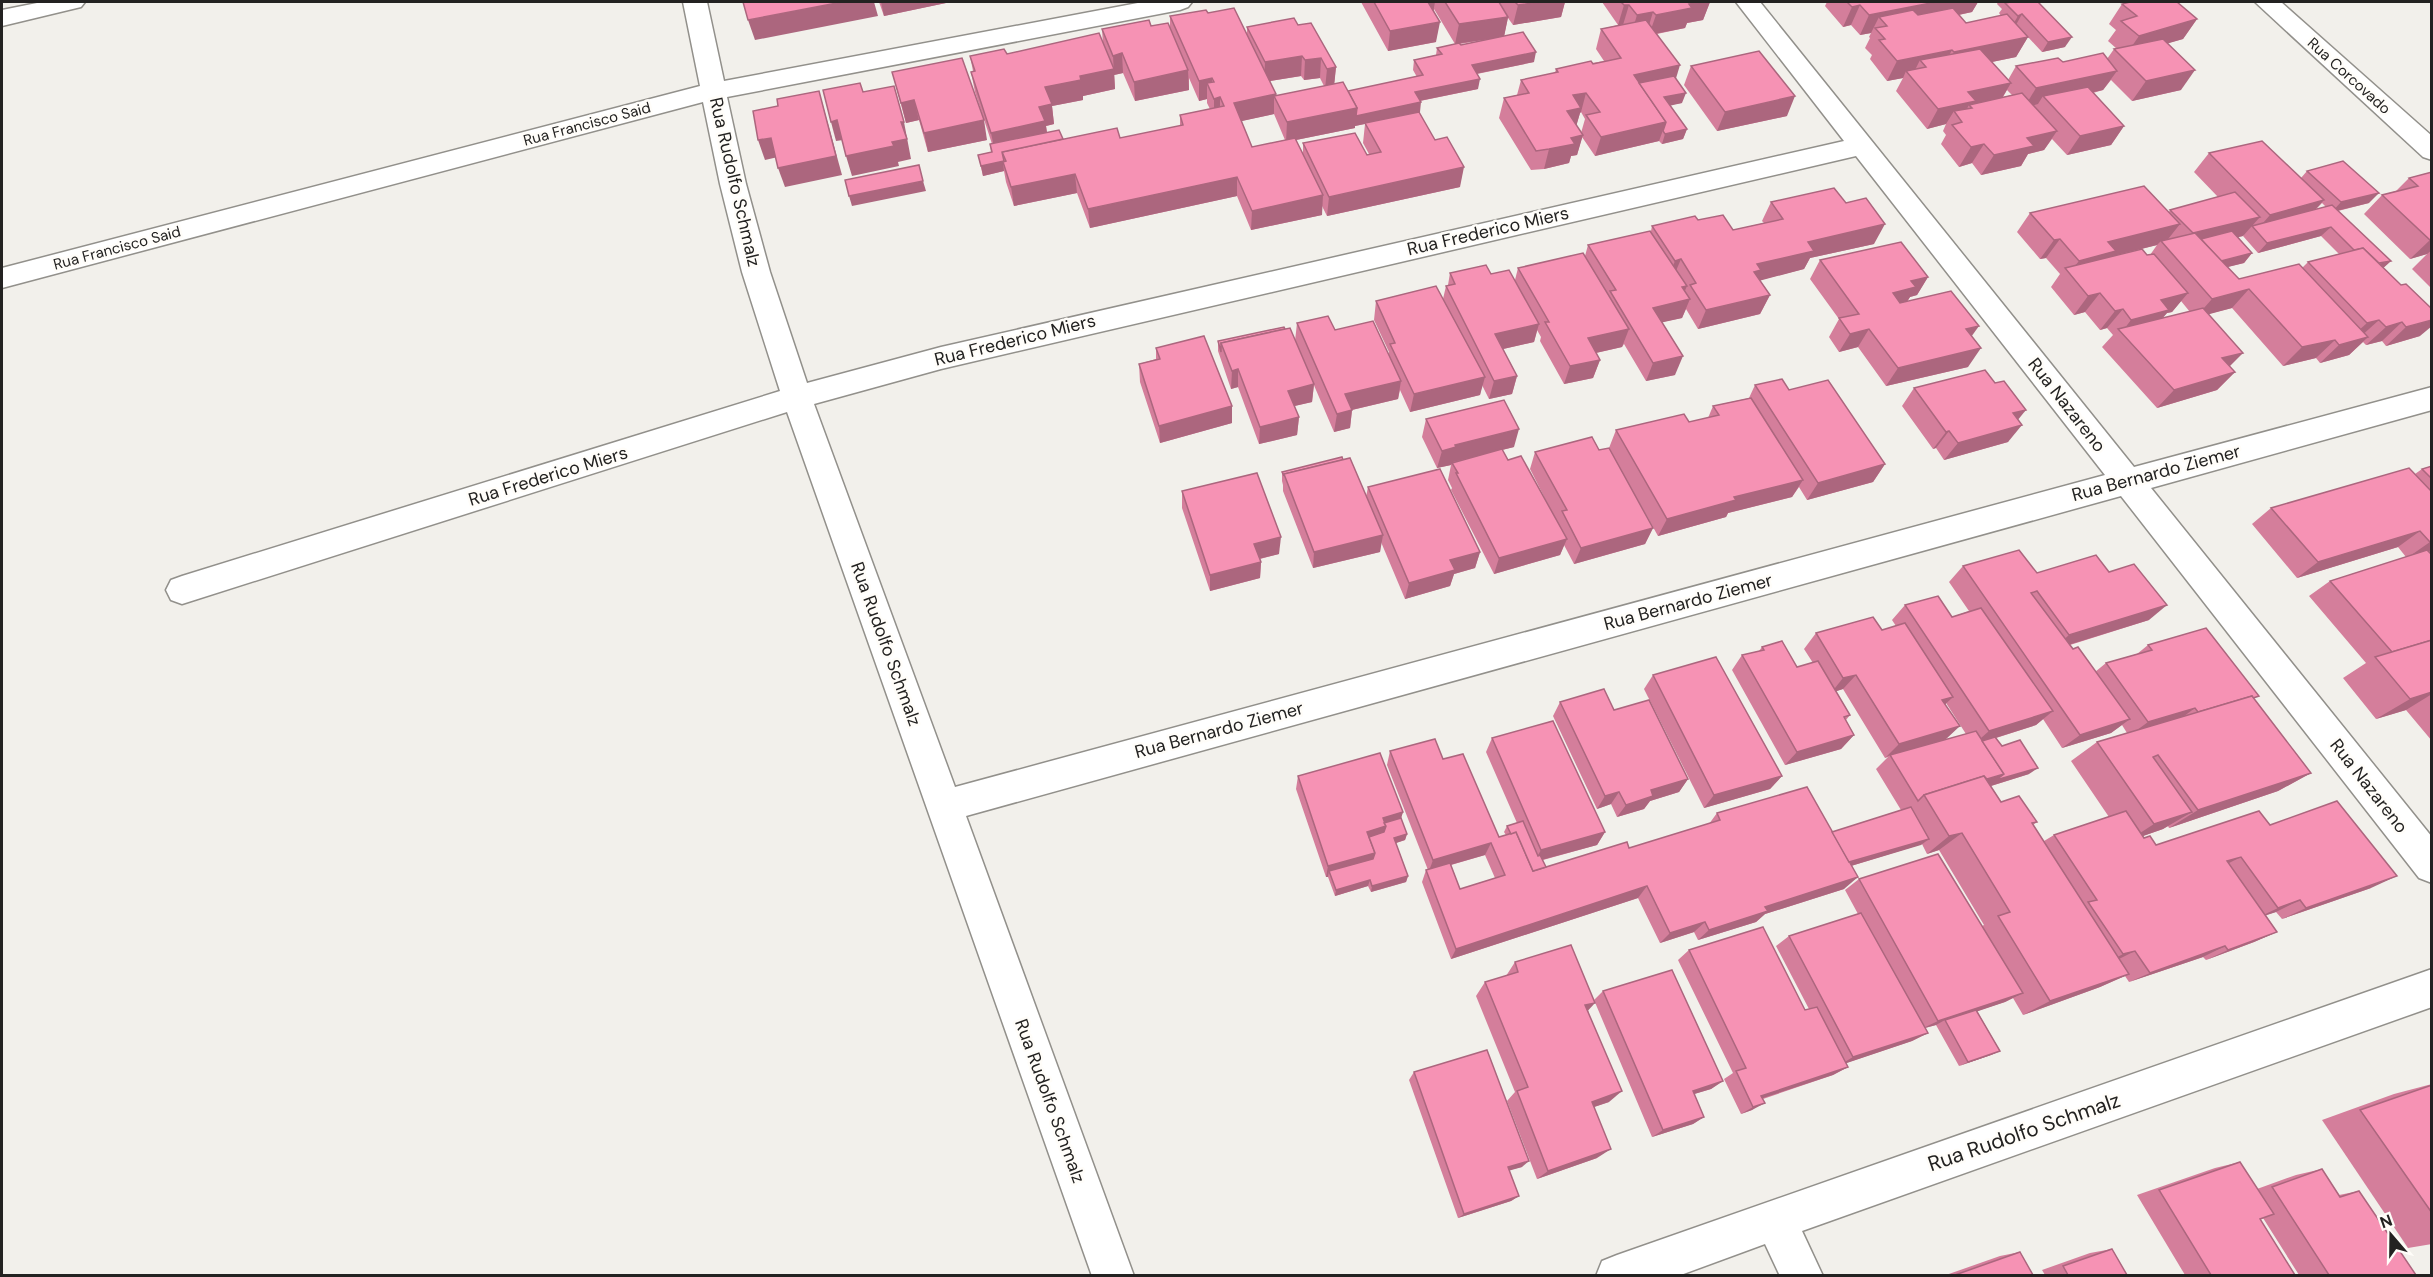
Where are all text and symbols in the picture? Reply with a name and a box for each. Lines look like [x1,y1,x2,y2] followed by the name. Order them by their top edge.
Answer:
[2303,33,2395,119] street label: Rua Corcovado
[704,95,766,269] street label: Rua Rudolfo Schmalz
[521,97,653,151] street label: Rua Francisco Said
[1405,201,1571,261] street label: Rua Frederico Miers
[51,221,183,275] street label: Rua Francisco Said
[932,308,1098,372] street label: Rua Frederico Miers
[2023,353,2111,457] street label: Rua Nazareno
[2069,439,2243,507] street label: Rua Bernardo Ziemer
[465,440,631,512] street label: Rua Frederico Miers
[845,559,927,729] street label: Rua Rudolfo Schmalz
[1601,568,1775,636] street label: Rua Bernardo Ziemer
[1132,696,1306,764] street label: Rua Bernardo Ziemer
[2325,734,2413,838] street label: Rua Nazareno
[1009,1016,1091,1186] street label: Rua Rudolfo Schmalz
[1924,1086,2124,1178] street label: Rua Rudolfo Schmalz
[2361,1205,2421,1265] north arrow
[2377,1210,2395,1233] text: N

